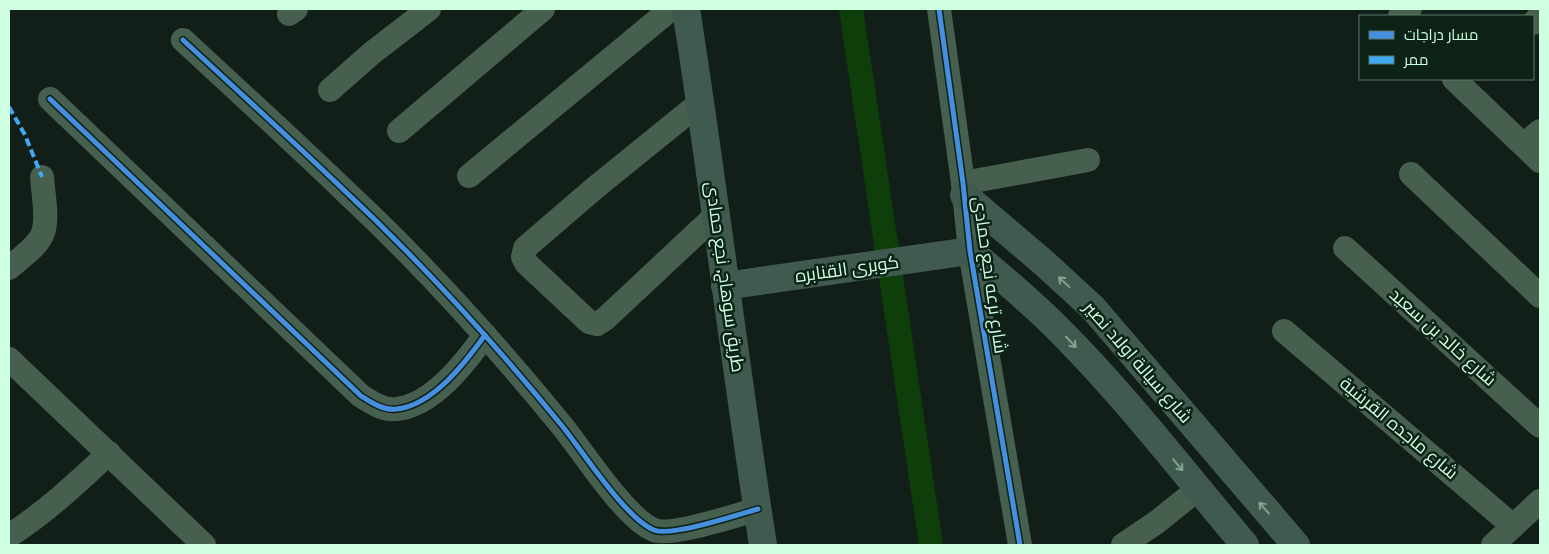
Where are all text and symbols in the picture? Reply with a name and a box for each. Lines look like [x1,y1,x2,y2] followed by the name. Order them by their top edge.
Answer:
[1359,15,1534,80] legend
[1404,26,1478,44] text: مسار دراجات
[1403,51,1428,69] text: ممر
[700,180,749,374] street label: طريق سوهاج, نجع حمادى
[967,195,1012,355] street label: شارع ترعه نجع حمادى
[794,251,900,287] street label: كوبرى القنابره
[1058,276,1071,288] one-way arrow
[1384,283,1501,391] street label: شارع خالد بن سعيد
[1078,296,1197,428] street label: شارع سيالة اولاد نصير
[1065,336,1077,349] one-way arrow
[1335,372,1463,485] street label: شارع ماجده القرشية
[1172,458,1183,471] one-way arrow
[1259,502,1270,515] one-way arrow

